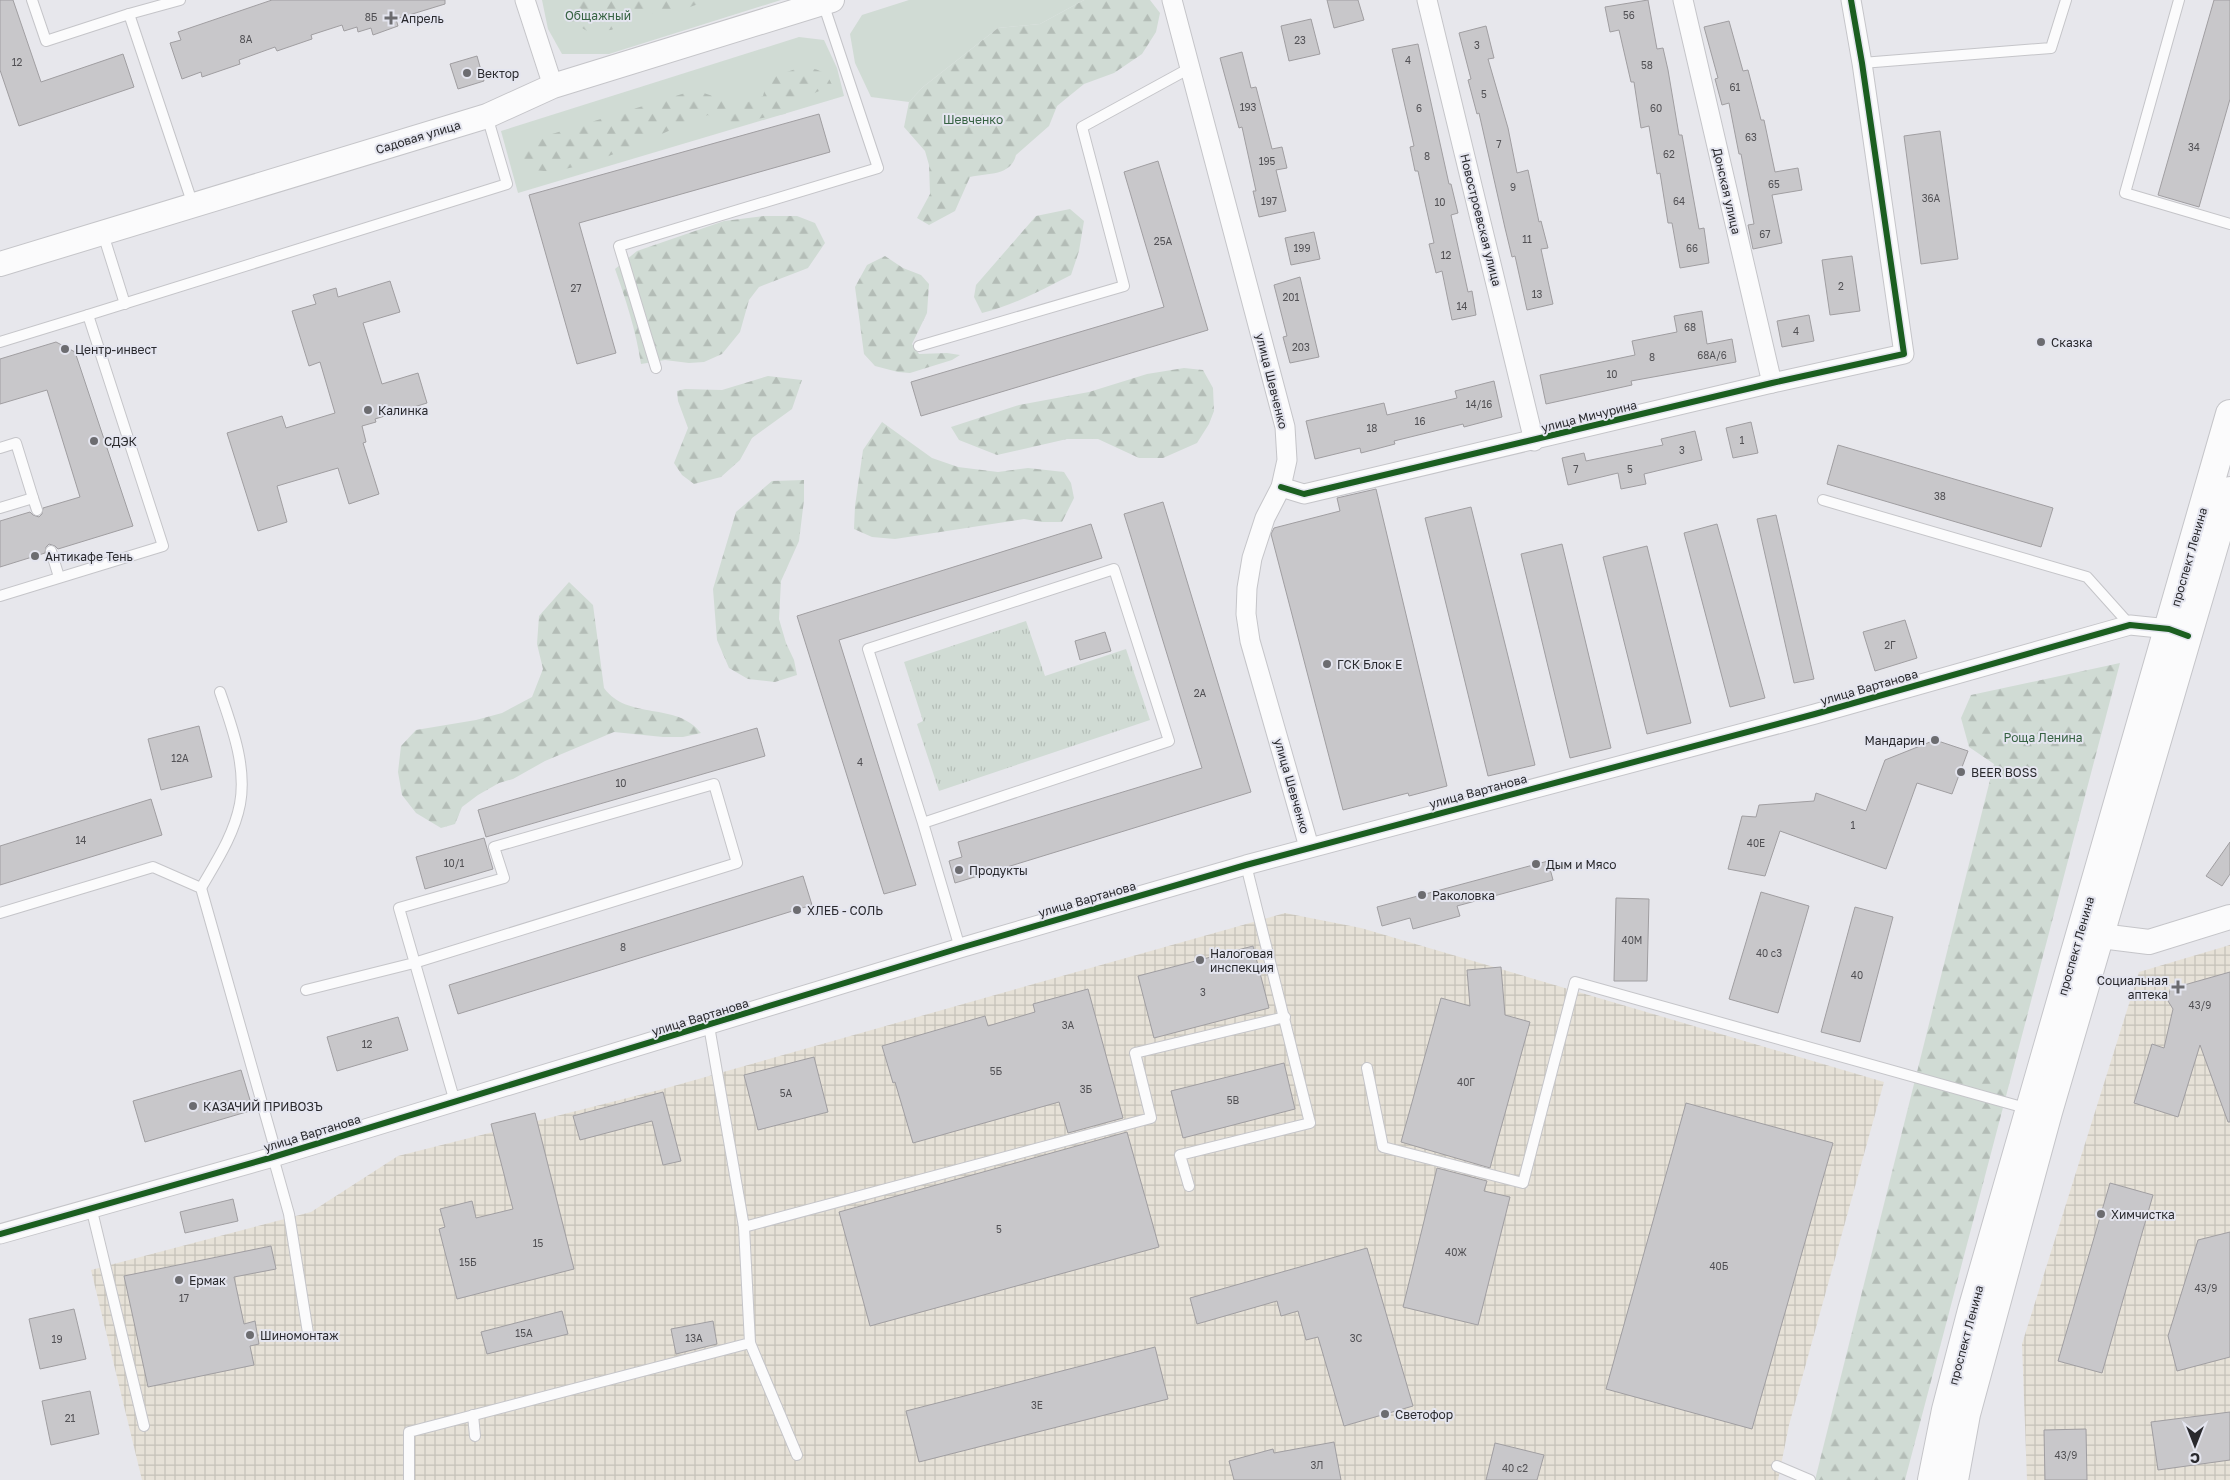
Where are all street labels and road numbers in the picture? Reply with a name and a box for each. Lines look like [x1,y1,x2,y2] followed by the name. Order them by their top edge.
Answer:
[374,117,462,157] street label: Садовая улица
[1710,146,1744,236] street label: Донская улица
[1457,152,1505,288] street label: Новостроевская улица
[1253,331,1291,431] street label: улица Шевченко
[1540,397,1638,435] street label: улица Мичурина
[2168,506,2210,608] street label: проспект Ленина
[1819,666,1919,708] street label: улица Вартанова
[1271,737,1313,835] street label: улица Шевченко
[1427,771,1529,811] street label: улица Вартанова
[1037,878,1137,920] street label: улица Вартанова
[2055,895,2097,997] street label: проспект Ленина
[650,995,750,1039] street label: улица Вартанова
[262,1111,362,1155] street label: улица Вартанова
[1945,1284,1987,1386] street label: проспект Ленина

